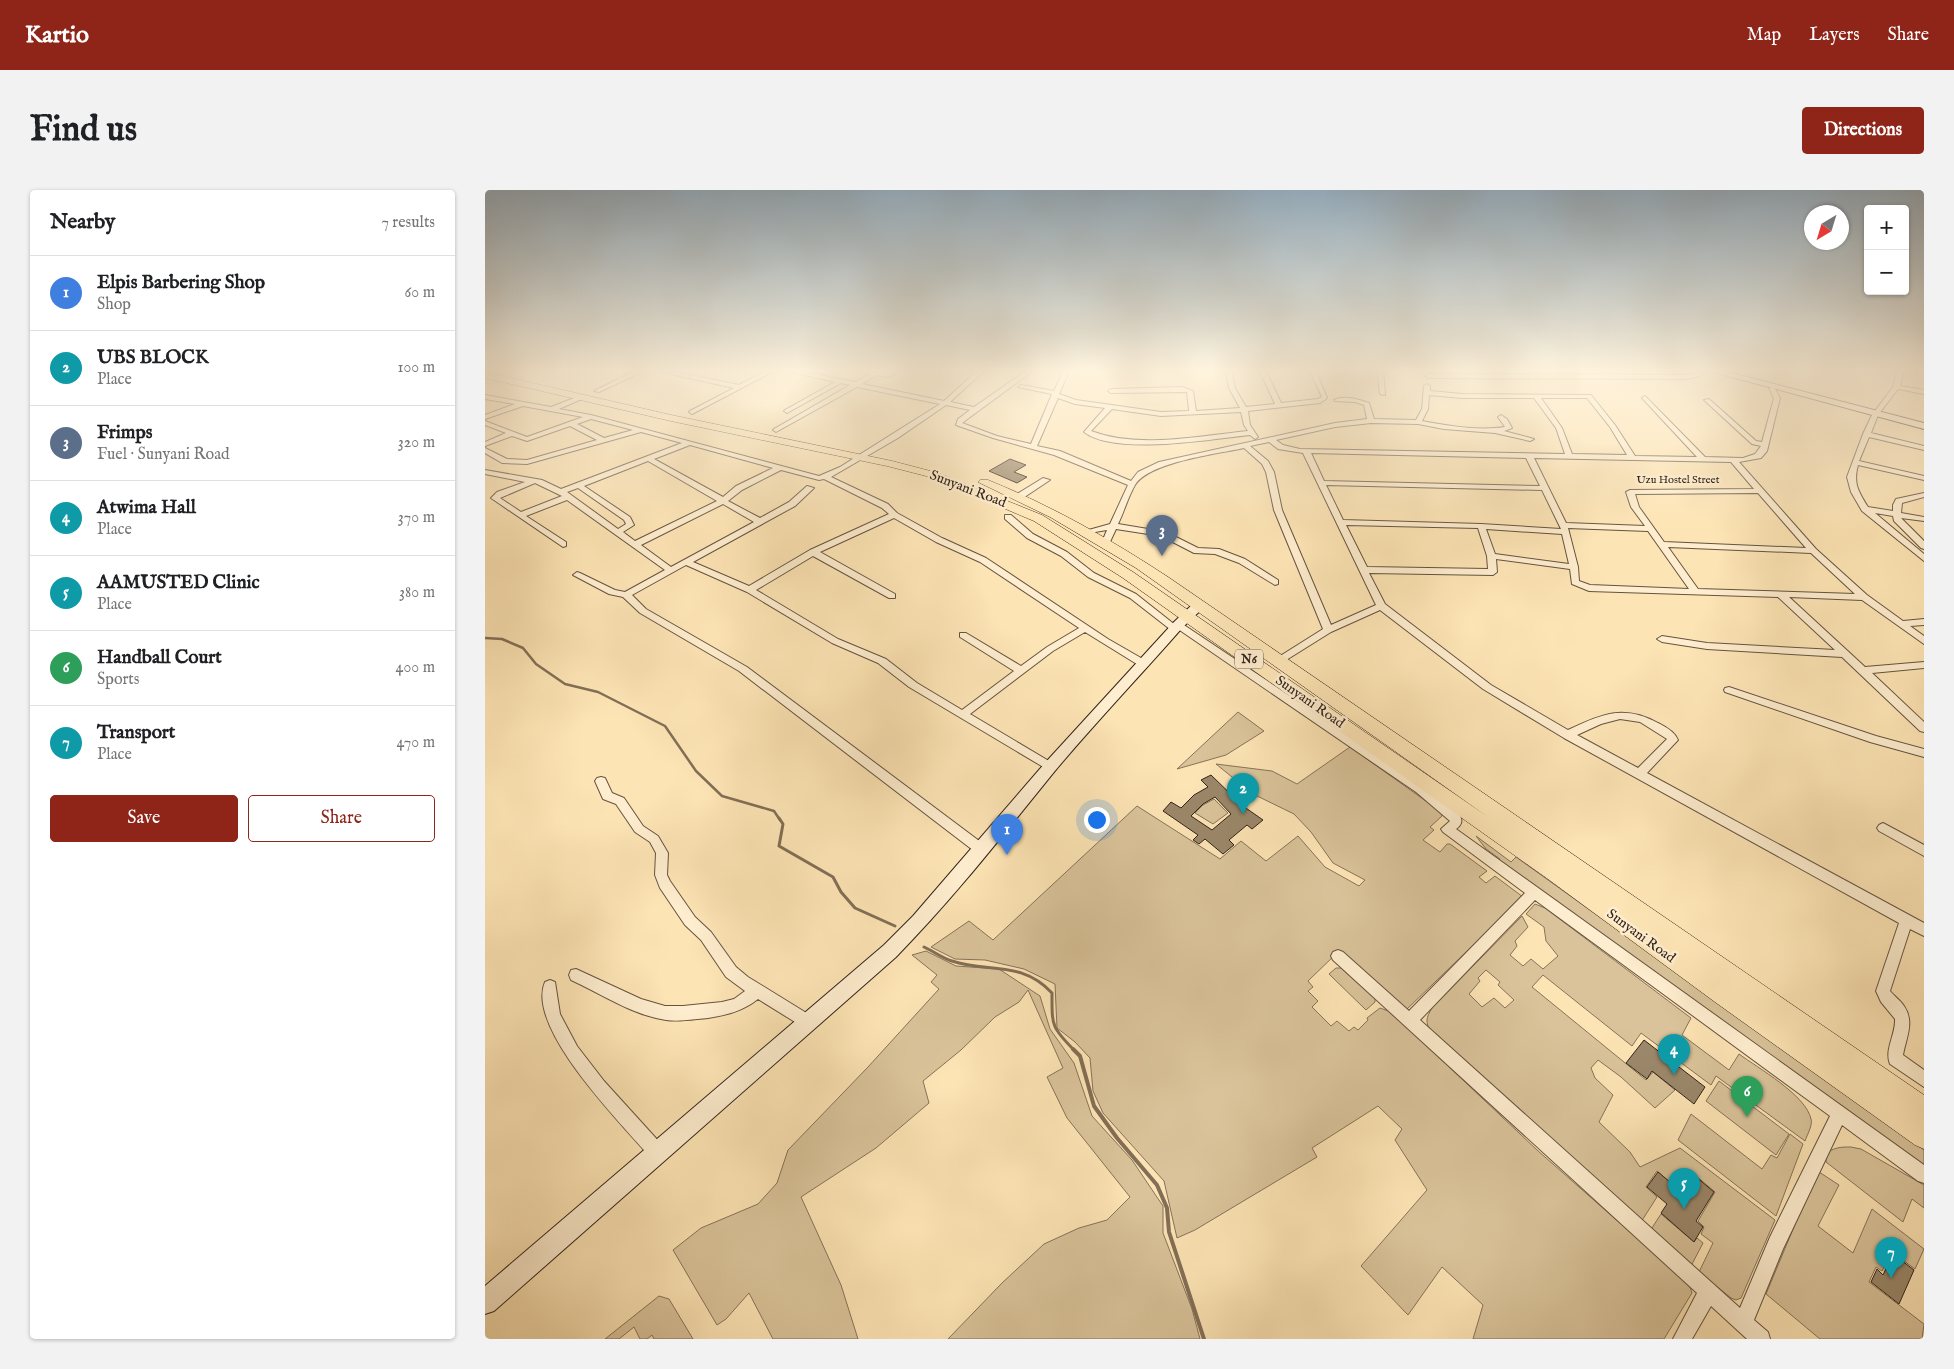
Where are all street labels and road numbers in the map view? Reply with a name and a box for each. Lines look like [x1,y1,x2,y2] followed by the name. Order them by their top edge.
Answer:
[927,466,1009,512] street label: Sunyani Road
[1637,473,1720,487] street label: Uzu Hostel Street
[1235,649,1263,668] road number: N6
[1272,672,1349,733] street label: Sunyani Road
[1603,905,1679,967] street label: Sunyani Road

